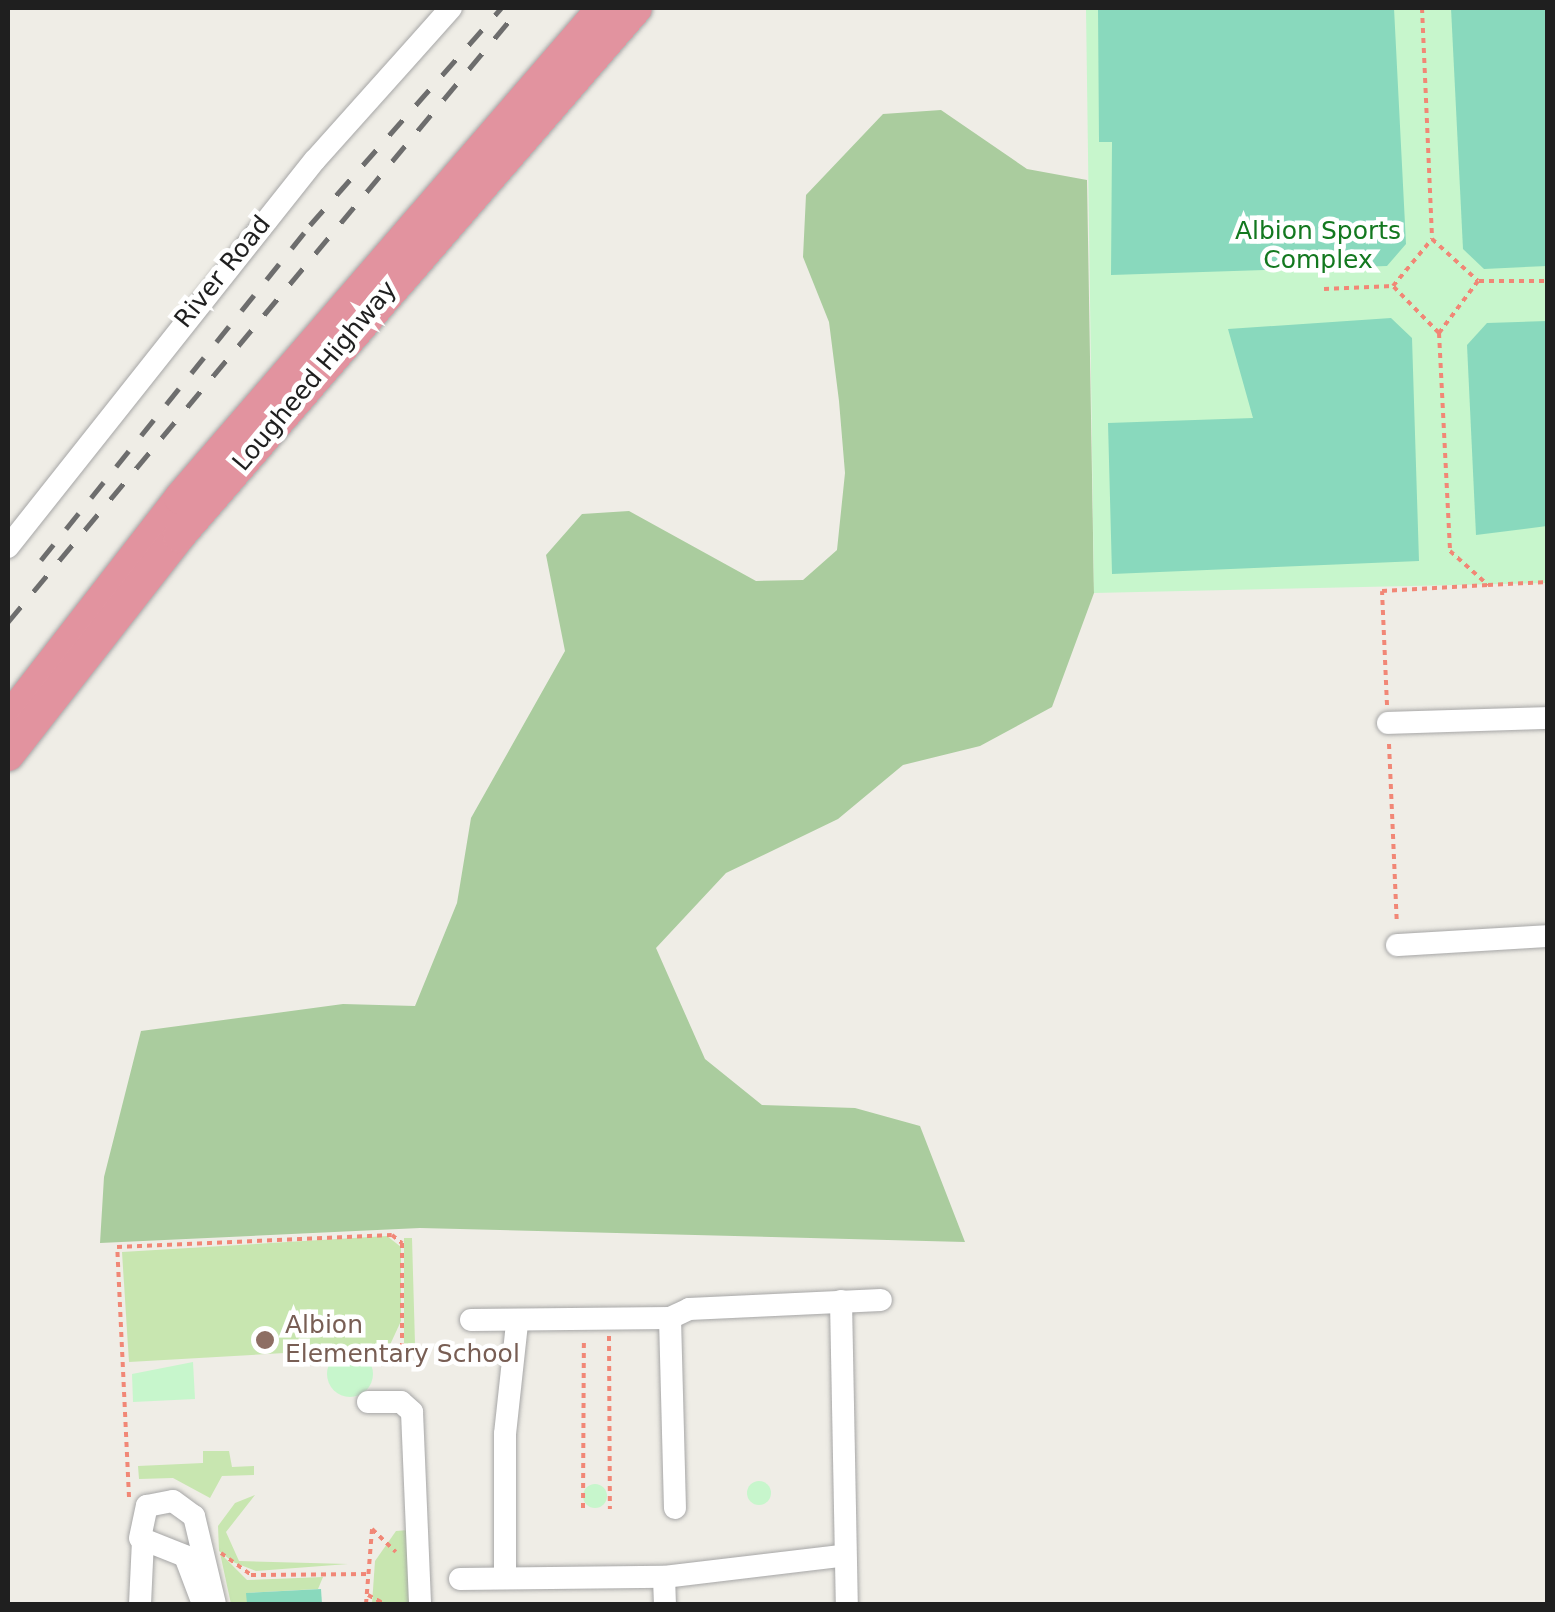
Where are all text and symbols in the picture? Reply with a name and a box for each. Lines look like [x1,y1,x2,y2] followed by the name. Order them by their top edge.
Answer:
[169,210,277,334] street label: River Road
[1235,217,1401,276] park label: Albion Sports Complex
[227,275,403,477] street label: Lougheed Highway
[285,1311,520,1370] place label: Albion Elementary School
[254,1329,276,1351] marker: Albion Elementary School

